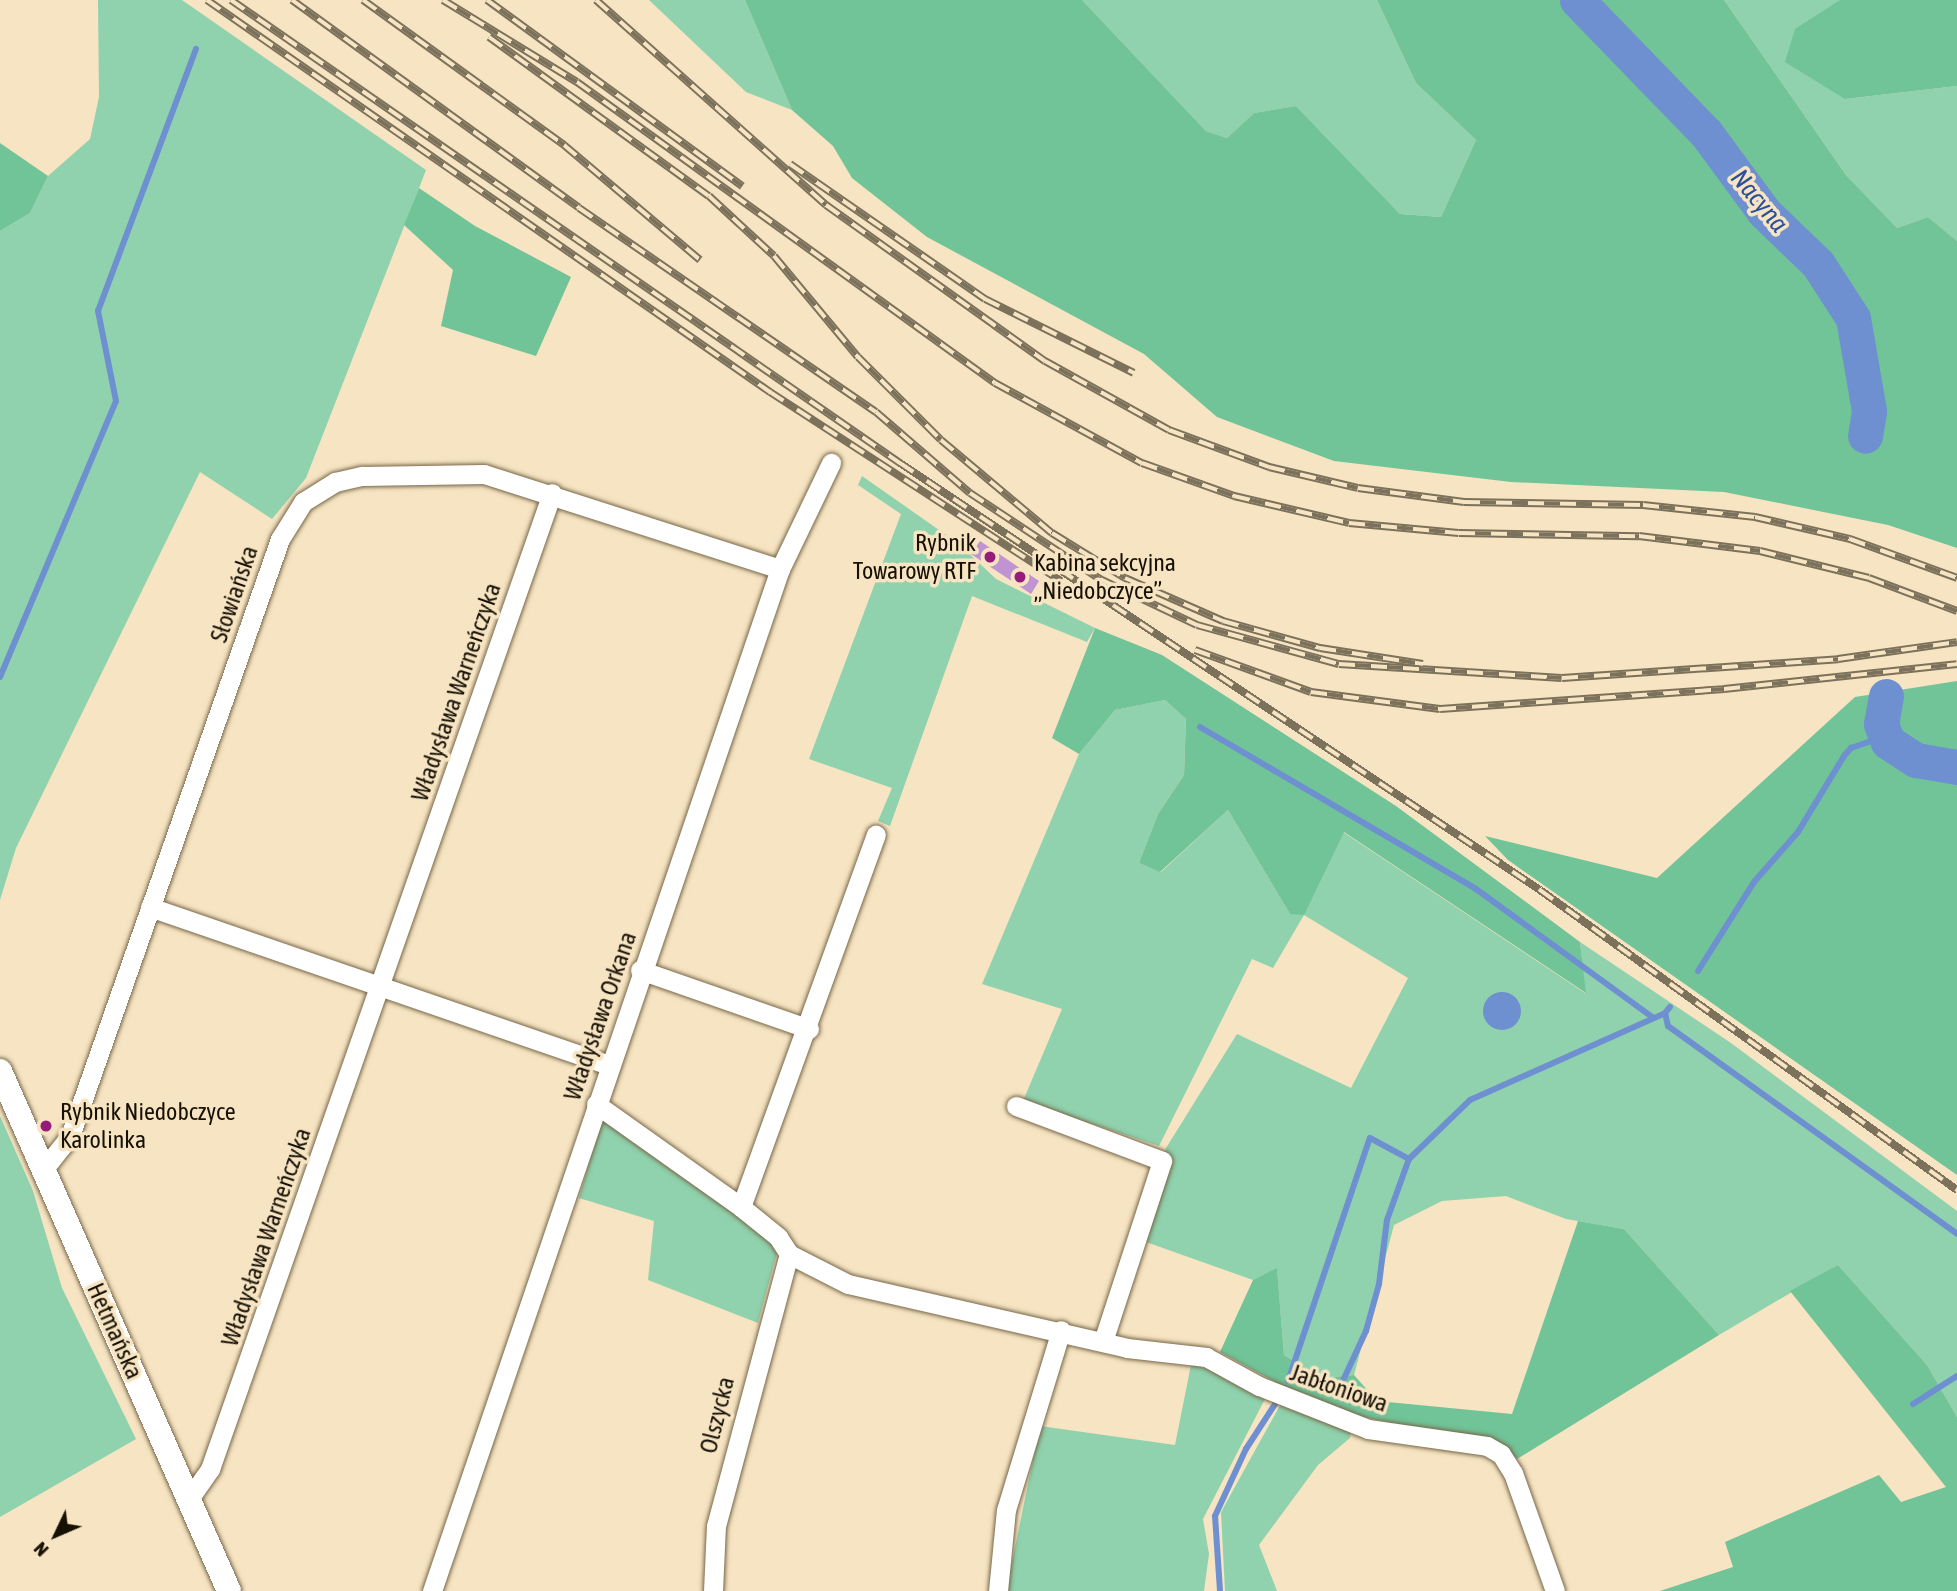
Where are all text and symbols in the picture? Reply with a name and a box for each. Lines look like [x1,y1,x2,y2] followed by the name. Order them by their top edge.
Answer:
[1724,163,1794,239] water label: Nacyna
[853,529,976,585] place label: Rybnik Towarowy RTF
[204,542,264,646] street label: Słowiańska
[982,549,998,565] marker: Rybnik Towarowy RTF
[1034,549,1176,605] place label: Kabina sekcyjna „Niedobczyce”
[1012,569,1028,585] marker: Kabina sekcyjna „Niedobczyce”
[405,579,507,805] street label: Władysława Warneńczyka
[558,928,642,1104] street label: Władysława Orkana
[60,1098,236,1154] place label: Rybnik Niedobczyce Karolinka
[38,1118,54,1134] marker: Rybnik Niedobczyce Karolinka
[215,1124,317,1350] street label: Władysława Warneńczyka
[81,1279,149,1383] street label: Hetmańska
[1287,1358,1391,1418] street label: Jabłoniowa
[694,1374,740,1456] street label: Olszycka
[21,1500,91,1570] north arrow
[29,1538,53,1561] text: N

